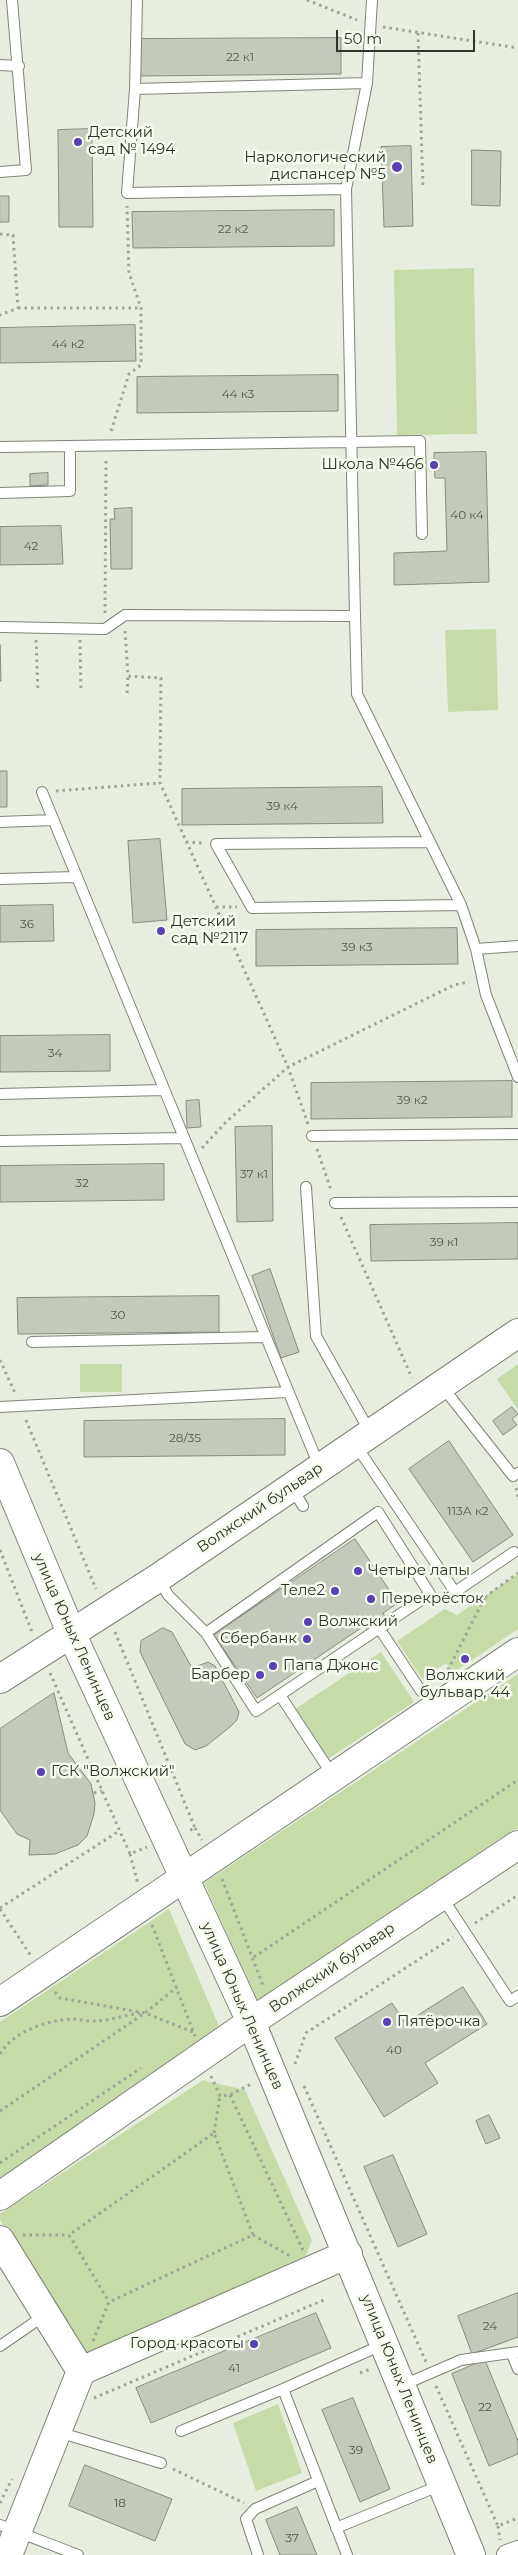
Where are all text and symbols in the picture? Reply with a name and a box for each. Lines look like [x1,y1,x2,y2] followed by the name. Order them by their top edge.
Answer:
[338,20,477,52] scale bar
[344,29,382,48] text: 50 m
[226,50,254,64] house number: 22 к1
[88,124,175,159] place label: Детский сад № 1494
[72,136,84,148] marker: Детский сад № 1494
[244,149,386,184] place label: Наркологический диспансер №5
[390,160,404,174] marker: Наркологический диспансер №5
[218,222,248,236] house number: 22 к2
[52,337,84,351] house number: 44 к2
[222,387,254,401] house number: 44 к3
[322,456,424,474] place label: Школа №466
[428,459,440,471] marker: Школа №466
[450,508,484,522] house number: 40 к4
[24,539,38,553] house number: 42
[266,799,298,813] house number: 39 к4
[171,913,248,948] place label: Детский сад №2117
[20,917,34,931] house number: 36
[155,925,167,937] marker: Детский сад №2117
[342,940,372,954] house number: 39 к3
[48,1046,62,1060] house number: 34
[397,1093,427,1107] house number: 39 к2
[240,1167,268,1181] house number: 37 к1
[75,1176,89,1190] house number: 32
[430,1235,458,1249] house number: 39 к1
[111,1308,125,1322] house number: 30
[169,1431,201,1445] house number: 28/35
[194,1459,326,1557] street label: Волжский бульвар
[447,1504,489,1518] house number: 113А к2
[29,1551,119,1723] street label: улица Юных Ленинцев
[368,1562,470,1580] place label: Четыре лапы
[352,1565,364,1577] marker: Четыре лапы
[281,1582,325,1600] place label: Теле2
[329,1585,341,1597] marker: Теле2
[381,1590,484,1608] place label: Перекрёсток
[365,1593,377,1605] marker: Перекрёсток
[318,1613,398,1631] place label: Волжский
[302,1616,314,1628] marker: Волжский
[220,1630,297,1648] place label: Сбербанк
[301,1633,313,1645] marker: Сбербанк
[459,1653,471,1665] marker: Волжский бульвар, 44
[283,1657,379,1675] place label: Папа Джонс
[267,1660,279,1672] marker: Папа Джонс
[191,1666,250,1684] place label: Барбер
[420,1667,510,1702] place label: Волжский бульвар, 44
[254,1669,266,1681] marker: Барбер
[51,1763,175,1781] place label: ГСК "Волжский"
[35,1766,47,1778] marker: ГСК "Волжский"
[266,1919,398,2017] street label: Волжский бульвар
[197,1920,287,2092] street label: улица Юных Ленинцев
[397,2013,481,2031] place label: Пятёрочка
[381,2016,393,2028] marker: Пятёрочка
[386,2043,402,2057] house number: 40
[357,2292,441,2466] street label: улица Юных Ленинцев
[483,2319,497,2333] house number: 24
[130,2335,244,2353] place label: Город красоты
[248,2338,260,2350] marker: Город красоты
[228,2361,240,2375] house number: 41
[478,2400,492,2414] house number: 22
[349,2443,363,2457] house number: 39
[114,2496,126,2510] house number: 18
[285,2531,299,2545] house number: 37

